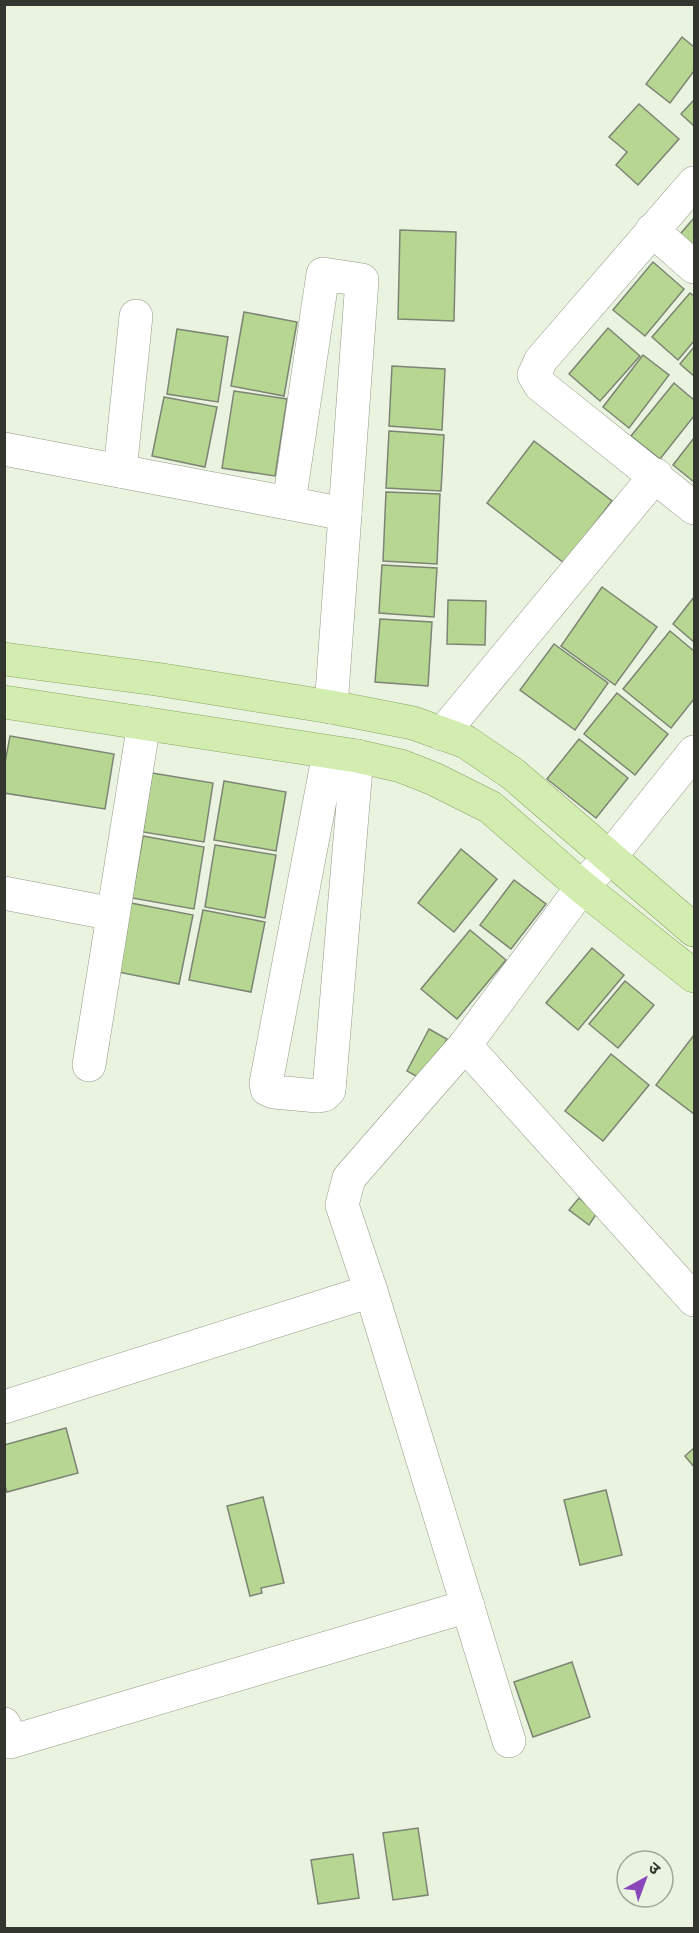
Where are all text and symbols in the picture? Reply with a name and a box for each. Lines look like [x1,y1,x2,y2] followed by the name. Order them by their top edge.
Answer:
[615,1849,675,1909] north arrow
[645,1858,665,1879] text: उ

